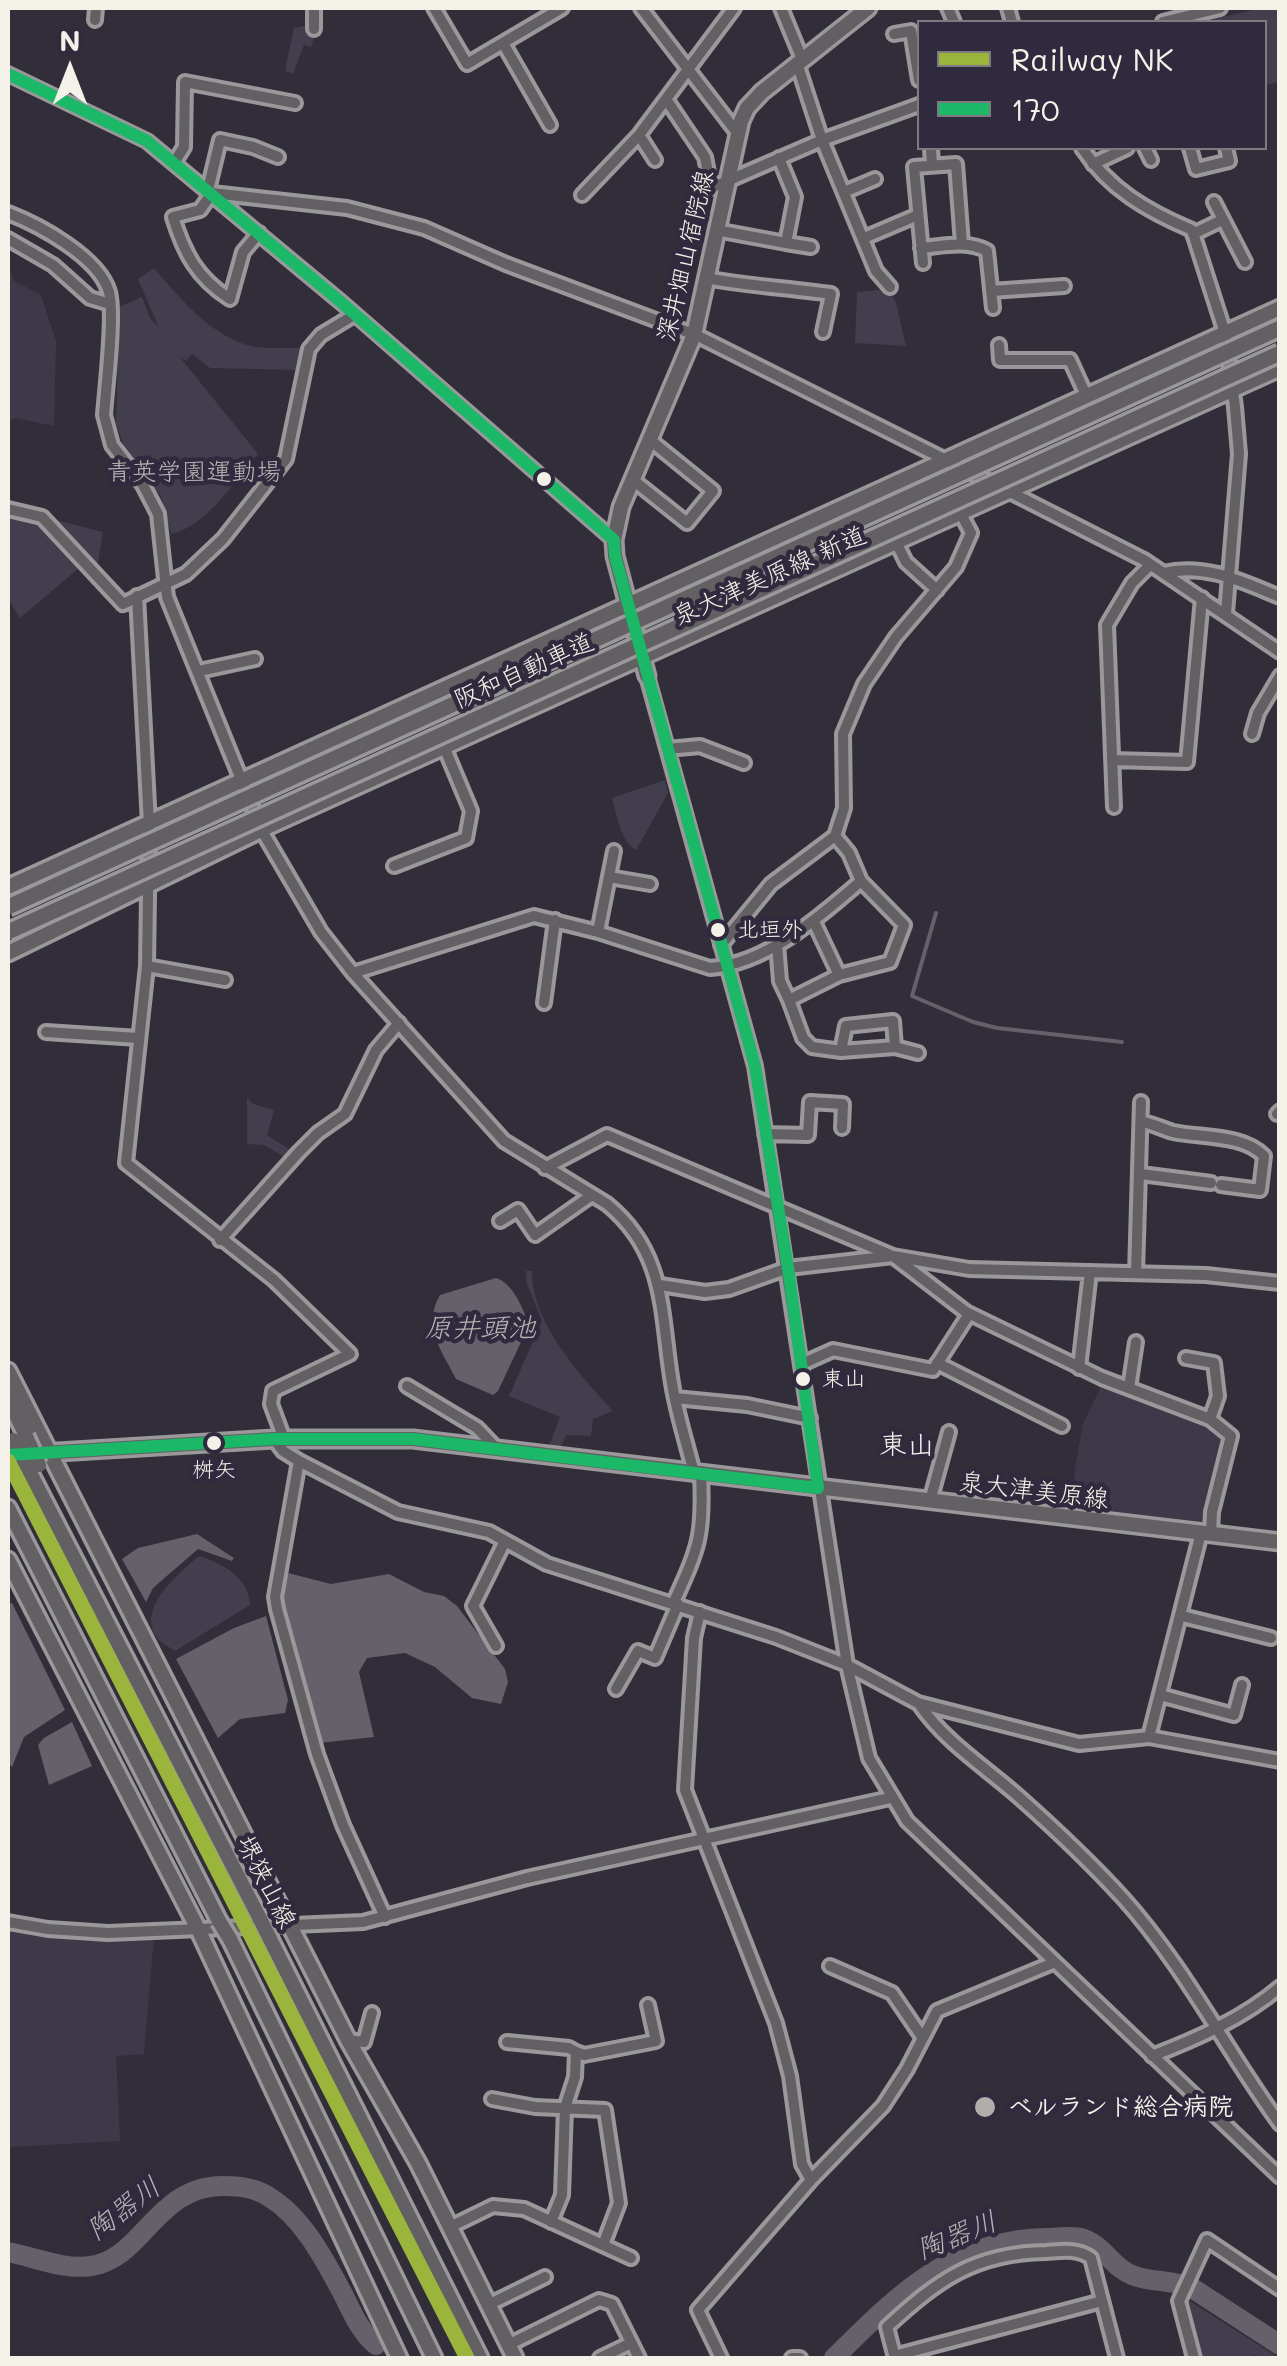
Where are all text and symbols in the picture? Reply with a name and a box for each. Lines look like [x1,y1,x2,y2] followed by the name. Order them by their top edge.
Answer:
[20,20,120,120] north arrow
[917,20,1267,150] legend
[59,22,81,58] text: N
[1011,39,1173,79] text: Railway NK
[1011,89,1060,129] text: 170
[652,167,720,345] street label: 深井畑山宿院線
[107,457,281,487] park label: 青英学園運動場
[534,469,554,489] unlabelled marker
[669,520,871,632] street label: 泉大津美原線 新道
[449,627,599,715] street label: 阪和自動車道
[737,917,803,943] place label: 北垣外
[708,920,728,940] marker: 北垣外
[424,1311,536,1345] water label: 原井頭池
[822,1366,866,1392] place label: 東山
[793,1369,813,1389] marker: 東山
[879,1428,935,1462] district label: 東山
[204,1433,224,1453] marker: 桝矢
[192,1457,236,1483] place label: 桝矢
[958,1467,1110,1515] street label: 泉大津美原線
[230,1831,302,1933] street label: 堺狭山線
[1008,2092,1233,2122] place label: ベルランド総合病院
[972,2094,998,2120] marker: ベルランド総合病院
[80,2170,168,2248] water label: 陶器川
[912,2205,1002,2267] water label: 陶器川

